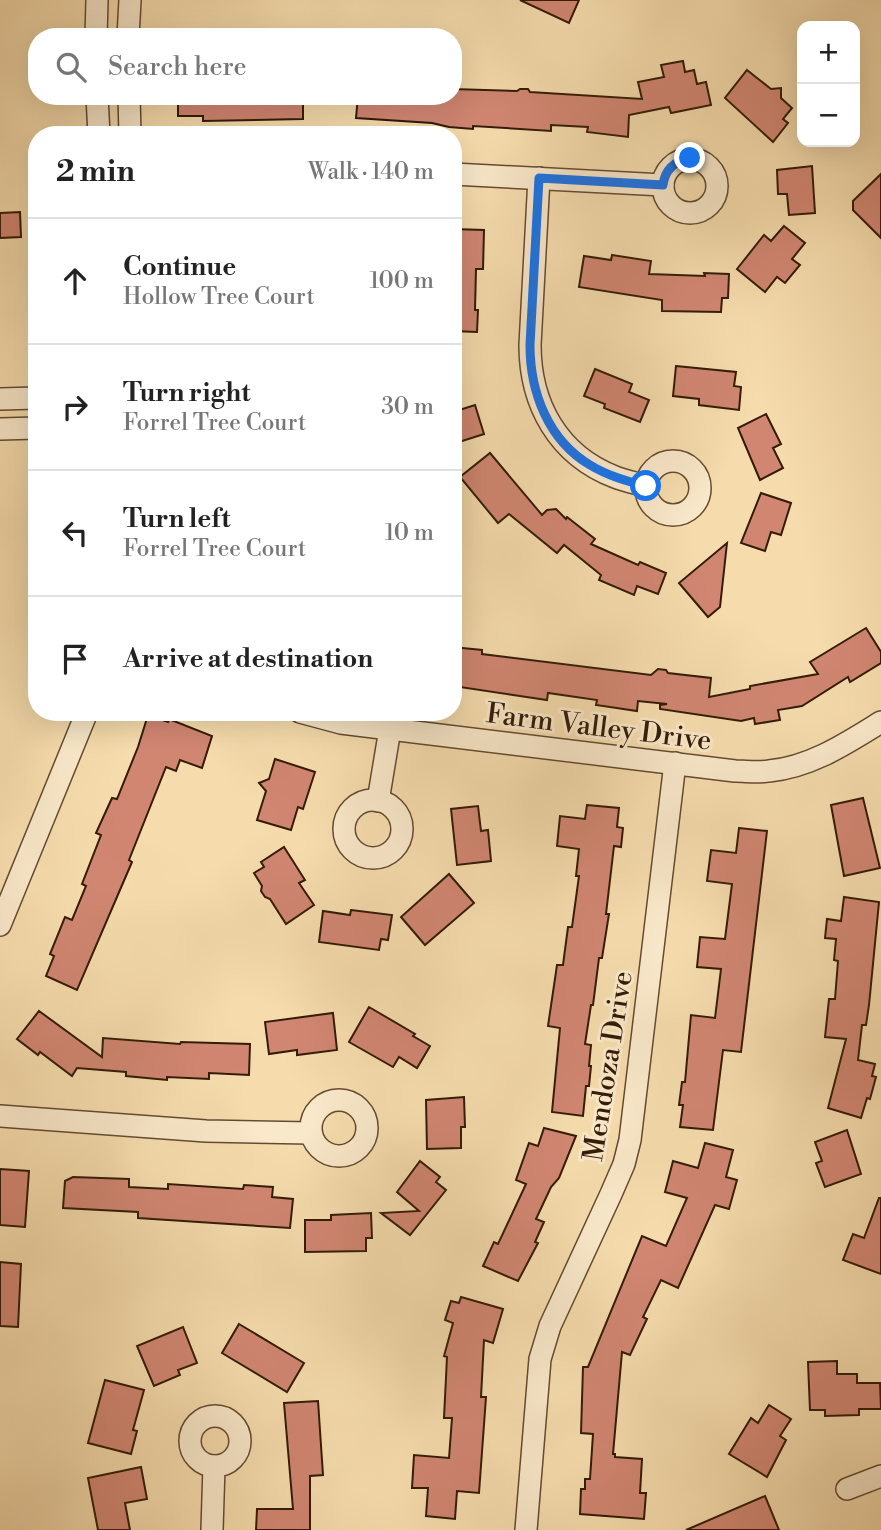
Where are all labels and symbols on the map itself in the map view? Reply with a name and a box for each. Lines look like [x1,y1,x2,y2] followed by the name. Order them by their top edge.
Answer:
[674,142,705,173] route end
[630,470,661,501] route start
[484,696,714,759] street label: Farm Valley Drive
[576,969,641,1164] street label: Mendoza Drive

